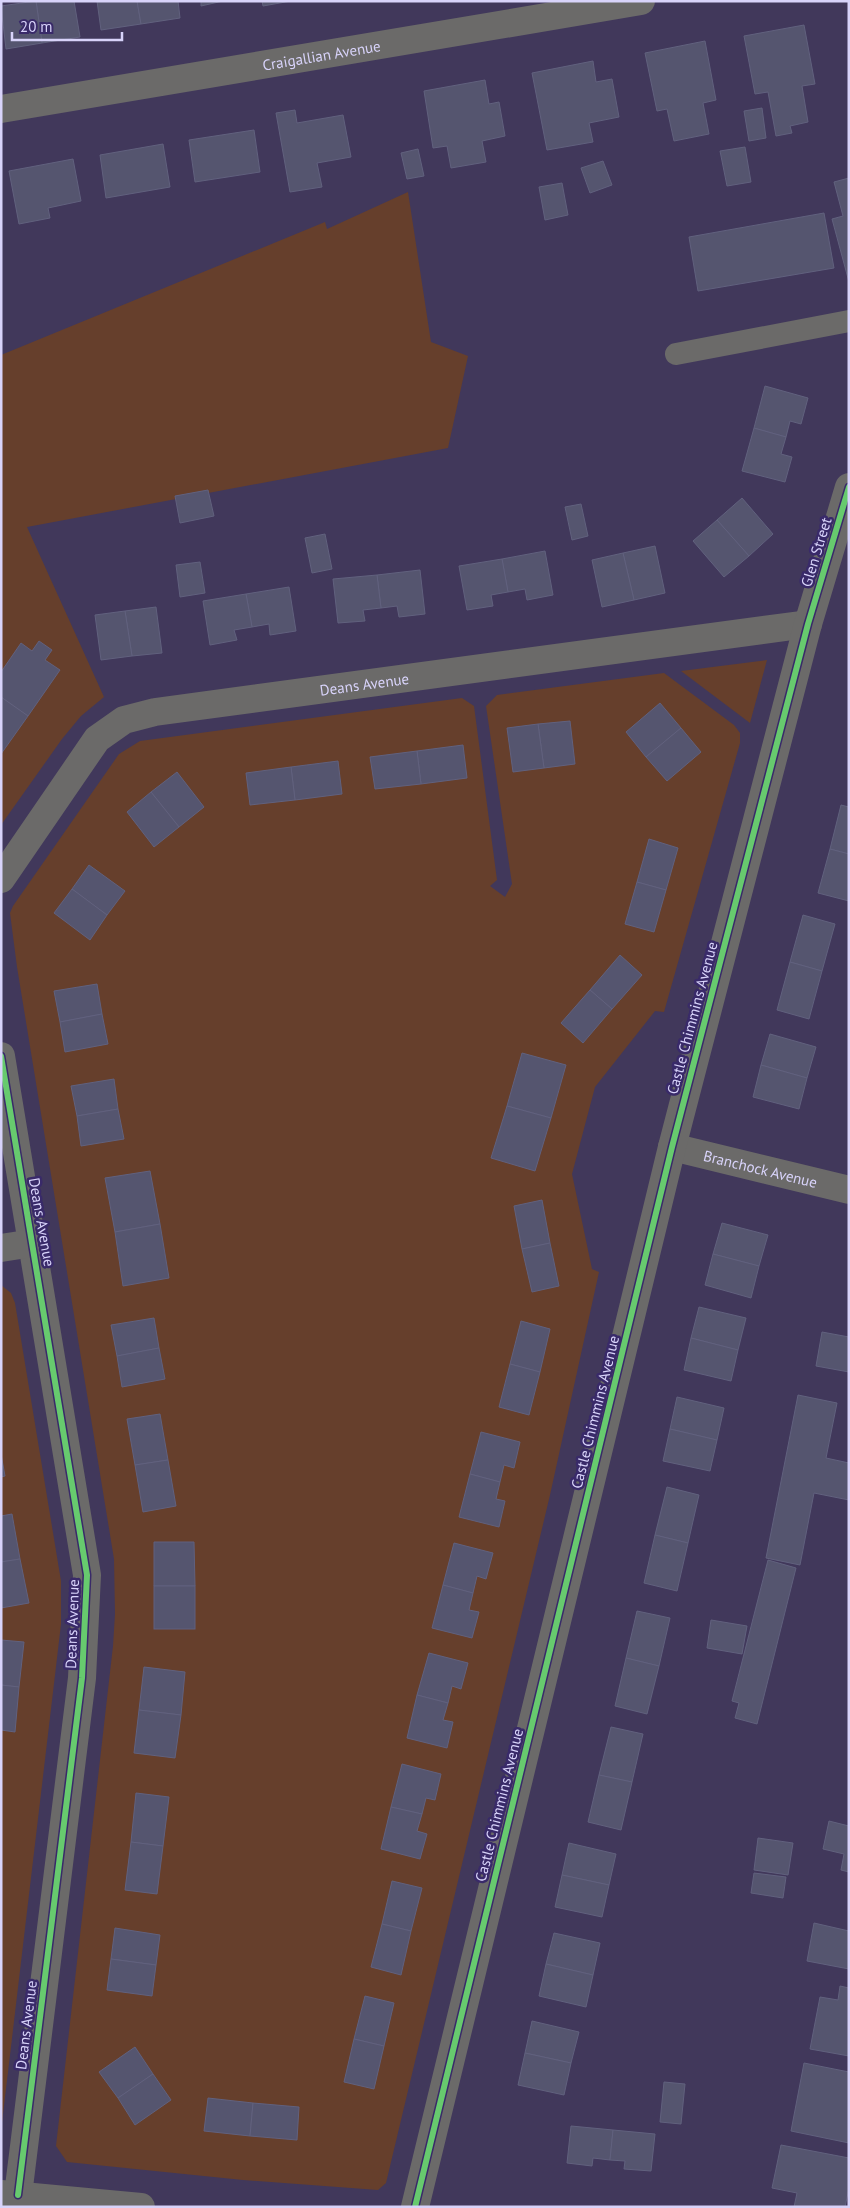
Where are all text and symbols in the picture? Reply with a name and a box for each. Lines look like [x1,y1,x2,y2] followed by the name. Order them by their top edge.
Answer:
[12,10,122,42] scale bar
[20,17,53,36] text: 20 m
[261,36,382,74] street label: Craigallian Avenue
[796,515,836,589] street label: Glen Street
[319,668,410,699] street label: Deans Avenue
[662,940,722,1096] street label: Castle Chimmins Avenue
[702,1145,819,1191] street label: Branchock Avenue
[25,1176,59,1268] street label: Deans Avenue
[567,1333,623,1491] street label: Castle Chimmins Avenue
[61,1579,83,1669] street label: Deans Avenue
[471,1726,527,1884] street label: Castle Chimmins Avenue
[11,1979,41,2071] street label: Deans Avenue

